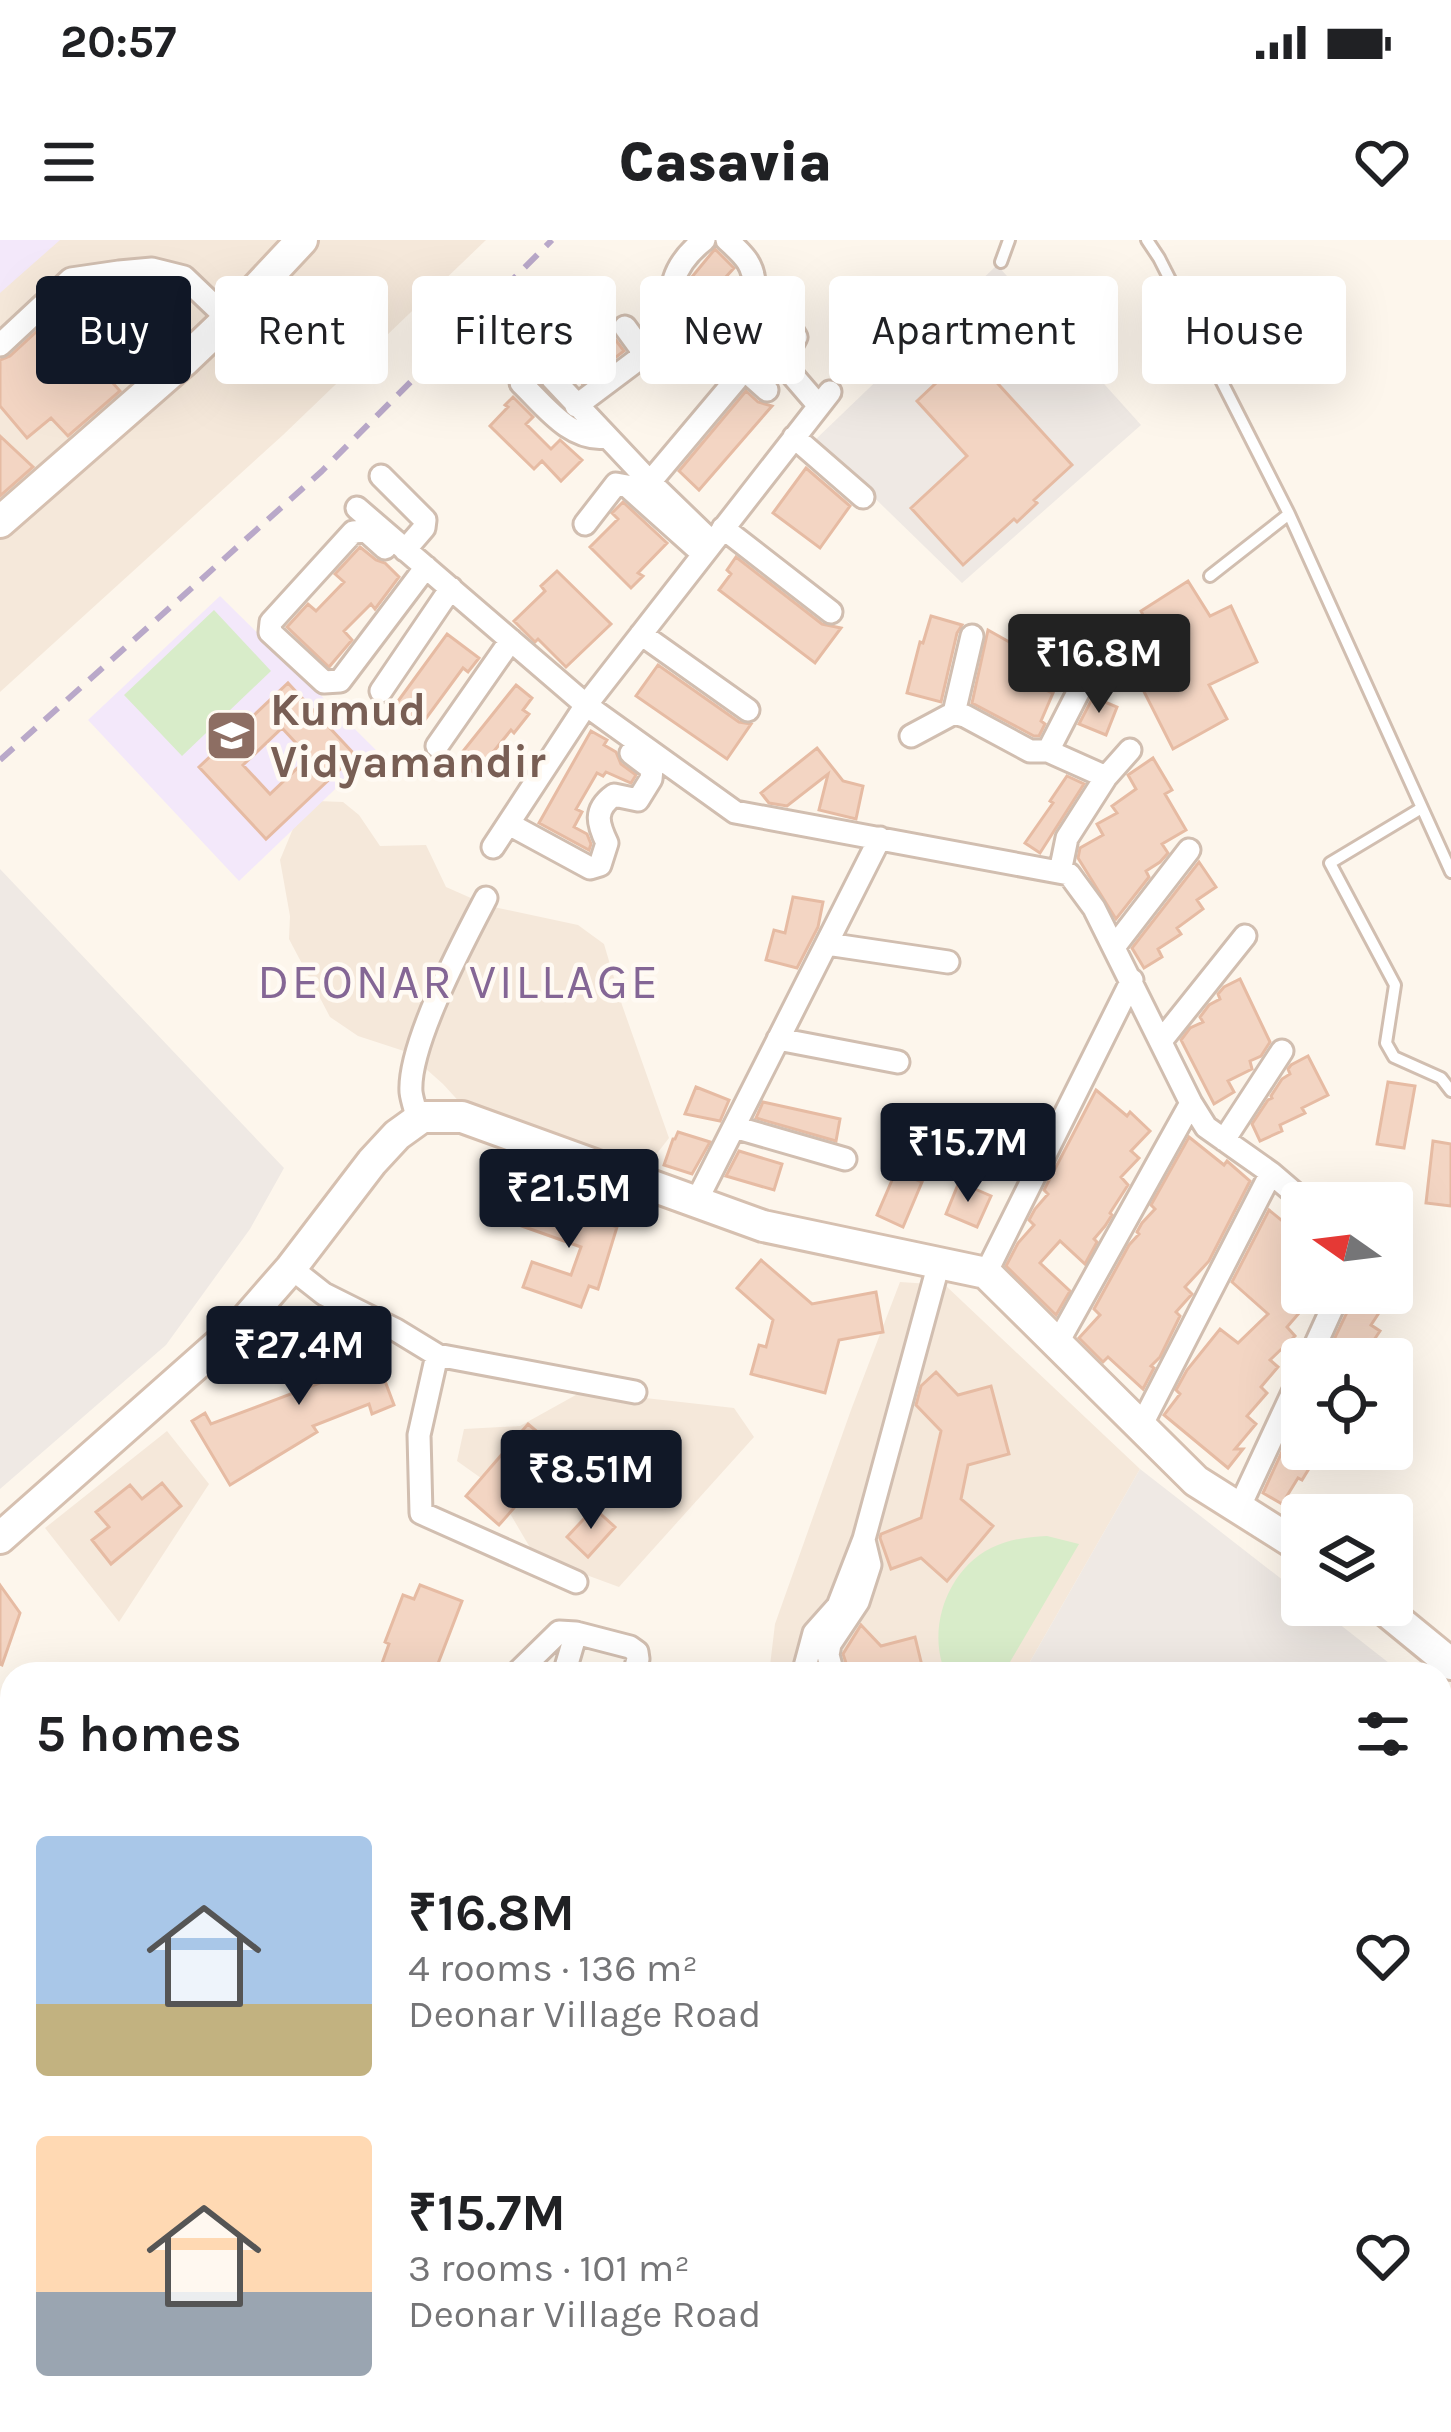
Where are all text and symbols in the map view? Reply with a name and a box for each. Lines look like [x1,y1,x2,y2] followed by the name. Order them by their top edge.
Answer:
[60,16,176,68] text: 20:57
[36,129,102,195] icon: menu
[1349,129,1415,195] icon: heart
[619,130,832,194] text: Casavia
[36,276,191,384] chip: Buy
[215,276,388,384] chip: Rent
[412,276,616,384] chip: Filters
[640,276,805,384] chip: New
[829,276,1118,384] chip: Apartment
[1142,276,1346,384] chip: House
[1001,614,1197,716] pin: ₹16.8M
[1035,630,1163,676] text: ₹16.8M
[270,684,546,789] place label: Kumud Vidyamandir
[203,707,259,763] school or university icon: Kumud Vidyamandir
[257,954,661,1010] district label: DEONAR VILLAGE
[870,1103,1066,1205] pin: ₹15.7M
[908,1119,1028,1165] text: ₹15.7M
[471,1149,667,1251] pin: ₹21.5M
[507,1165,632,1211] text: ₹21.5M
[1281,1182,1413,1314] north arrow
[1281,1182,1413,1626] map controls
[201,1306,397,1408] pin: ₹27.4M
[233,1322,365,1368] text: ₹27.4M
[1281,1338,1413,1470] button: locate
[493,1430,689,1532] pin: ₹8.51M
[528,1446,654,1492] text: ₹8.51M
[1281,1494,1413,1626] button: layers
[1350,1701,1416,1767] icon: filters
[36,1704,242,1764] text: 5 homes
[408,1883,575,1943] text: ₹16.8M
[132,1884,276,2028] icon: home
[1350,1923,1416,1989] icon: heart
[408,1945,698,1991] text: 4 rooms · 136 m²
[408,1991,761,2037] text: Deonar Village Road
[408,2183,566,2243] text: ₹15.7M
[132,2184,276,2328] icon: home
[1350,2223,1416,2289] icon: heart
[408,2245,690,2291] text: 3 rooms · 101 m²
[408,2291,761,2337] text: Deonar Village Road

